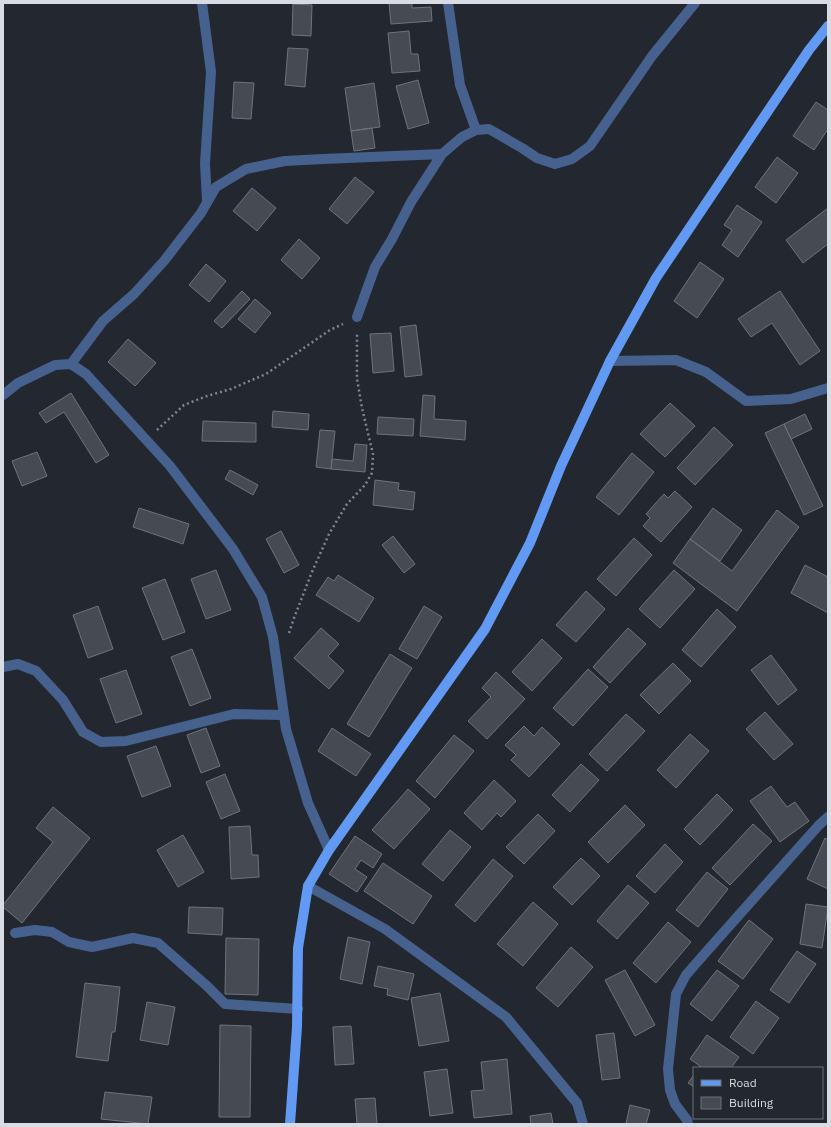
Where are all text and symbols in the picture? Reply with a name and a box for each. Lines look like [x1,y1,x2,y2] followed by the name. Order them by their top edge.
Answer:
[693,1067,823,1119] legend
[729,1075,757,1090] text: Road
[729,1095,774,1110] text: Building

